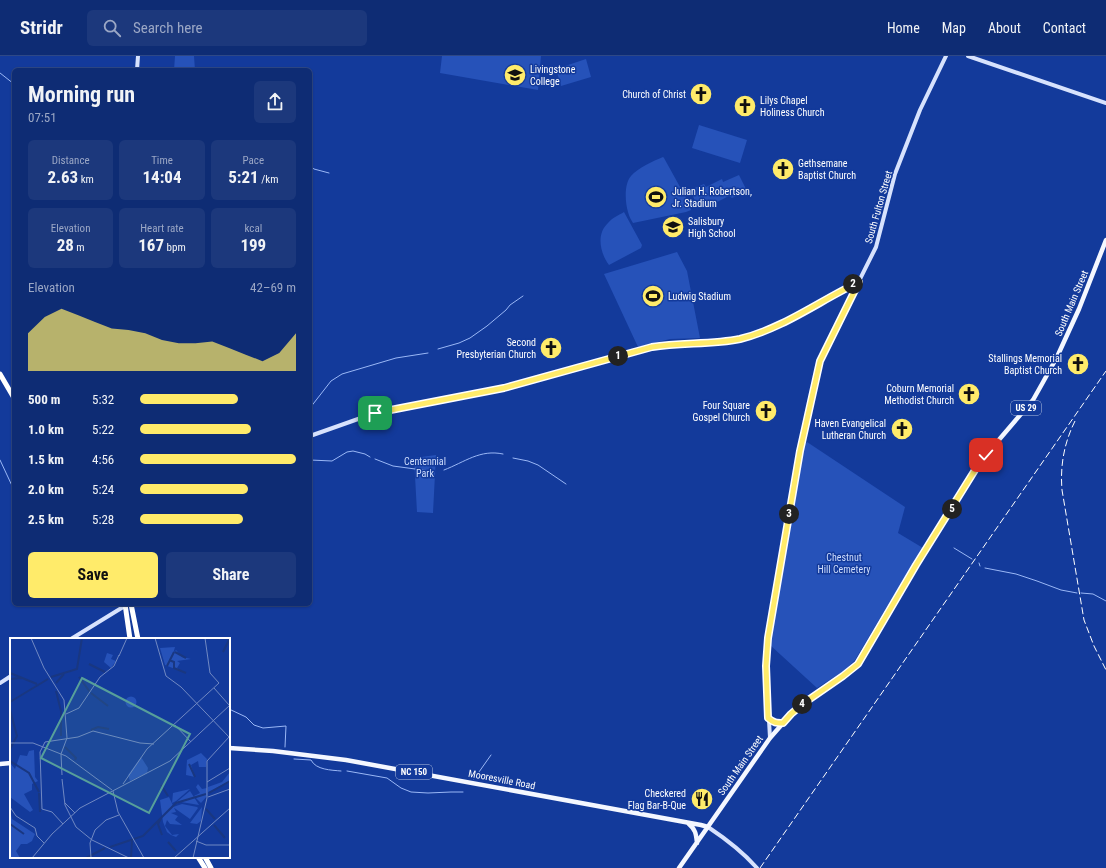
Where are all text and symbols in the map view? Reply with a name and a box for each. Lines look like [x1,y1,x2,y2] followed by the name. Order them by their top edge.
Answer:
[87,10,367,46] search box
[20,16,63,39] text: Stridr
[101,17,123,39] icon: search
[133,19,203,37] text: Search here
[887,20,920,36] text: Home
[942,20,966,36] text: Map
[988,20,1021,36] text: About
[1043,20,1086,36] text: Contact
[502,62,528,88] school or university icon: Livingstone College
[530,64,576,87] place label: Livingstone College
[254,81,296,123] button: share
[688,81,714,107] church icon: Church of Christ
[28,82,135,107] text: Morning run
[622,89,686,100] place label: Church of Christ
[732,93,758,119] church icon: Lilys Chapel Holiness Church
[760,95,825,118] place label: Lilys Chapel Holiness Church
[28,110,57,125] text: 07:51
[52,154,90,167] text: Distance
[151,154,173,167] text: Time
[243,154,264,167] text: Pace
[770,156,796,182] church icon: Gethsemane Baptist Church
[798,158,856,181] place label: Gethsemane Baptist Church
[47,167,78,187] text: 2.63
[142,167,182,187] text: 14:04
[228,167,259,187] text: 5:21
[863,169,894,245] street label: South Fulton Street
[78,173,94,186] text: km
[259,173,278,186] text: /km
[643,184,669,210] sports icon: Julian H. Robertson, Jr. Stadium
[672,186,752,209] place label: Julian H. Robertson, Jr. Stadium
[660,214,686,240] school or university icon: Salisbury High School
[688,216,736,239] place label: Salisbury High School
[51,222,90,235] text: Elevation
[140,222,184,235] text: Heart rate
[244,222,262,235] text: kcal
[57,235,74,255] text: 28
[138,235,164,255] text: 167
[240,235,266,255] text: 199
[74,241,85,254] text: m
[164,241,186,254] text: bpm
[1053,269,1090,338] street label: South Main Street
[843,274,863,294] pin: 2
[850,277,856,290] text: 2
[28,280,75,295] text: Elevation
[250,280,296,295] text: 42–69 m
[640,283,666,309] sports icon: Ludwig Stadium
[668,291,731,302] place label: Ludwig Stadium
[538,335,564,361] church icon: Second Presbyterian Church
[457,337,536,360] place label: Second Presbyterian Church
[608,346,628,366] pin: 1
[615,349,621,362] text: 1
[1065,351,1091,377] church icon: Stallings Memorial Baptist Church
[988,353,1062,376] place label: Stallings Memorial Baptist Church
[956,381,982,407] church icon: Coburn Memorial Methodist Church
[884,383,954,406] place label: Coburn Memorial Methodist Church
[28,392,60,407] text: 500 m
[92,392,114,407] text: 5:32
[358,396,392,430] pin
[753,398,779,424] church icon: Four Square Gospel Church
[693,400,750,423] place label: Four Square Gospel Church
[1011,401,1041,415] road number: US 29
[364,402,386,424] icon: arrive
[889,416,915,442] church icon: Haven Evangelical Lutheran Church
[814,418,886,441] place label: Haven Evangelical Lutheran Church
[28,422,64,437] text: 1.0 km
[92,422,114,437] text: 5:22
[969,438,1003,472] pin
[975,444,997,466] icon: check
[28,452,64,467] text: 1.5 km
[92,452,114,467] text: 4:56
[404,456,446,479] park label: Centennial Park
[28,482,64,497] text: 2.0 km
[92,482,114,497] text: 5:24
[942,499,962,519] pin: 5
[949,502,955,515] text: 5
[779,504,799,524] pin: 3
[786,507,792,520] text: 3
[28,512,64,527] text: 2.5 km
[92,512,114,527] text: 5:28
[28,552,158,598] button: Save
[166,552,296,598] button: Share
[818,552,870,575] park label: Chestnut Hill Cemetery
[10,638,230,858] inset map
[792,694,812,714] pin: 4
[799,697,805,710] text: 4
[716,733,765,797] street label: South Main Street
[396,765,432,779] road number: NC 150
[467,768,536,791] street label: Mooresville Road
[689,786,715,812] restaurant icon: Checkered Flag Bar-B-Que
[628,788,686,811] place label: Checkered Flag Bar-B-Que

